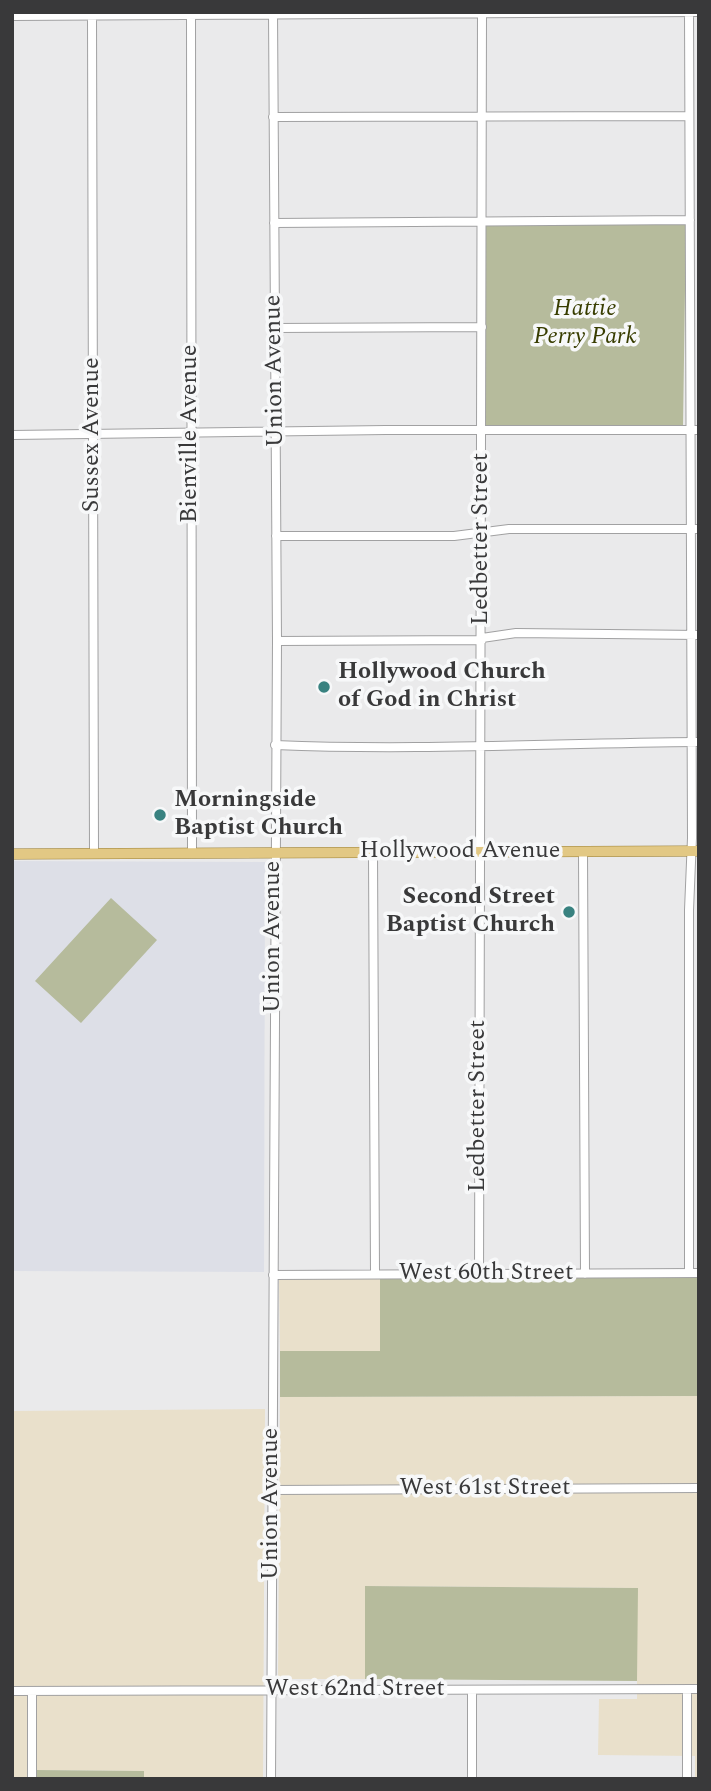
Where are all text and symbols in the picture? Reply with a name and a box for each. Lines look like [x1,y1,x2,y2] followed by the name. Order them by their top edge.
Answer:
[260,295,292,447] street label: Union Avenue
[533,296,637,352] park label: Hattie Perry Park
[177,345,205,523] street label: Bienville Avenue
[79,357,107,513] street label: Sussex Avenue
[468,453,496,625] street label: Ledbetter Street
[338,659,546,715] place label: Hollywood Church of God in Christ
[316,679,332,695] marker: Hollywood Church of God in Christ
[174,787,343,843] place label: Morningside Baptist Church
[152,807,168,823] marker: Morningside Baptist Church
[360,838,560,866] street label: Hollywood Avenue
[260,861,288,1013] street label: Union Avenue
[386,884,555,940] place label: Second Street Baptist Church
[561,904,577,920] marker: Second Street Baptist Church
[465,1020,493,1192] street label: Ledbetter Street
[399,1260,573,1288] street label: West 60th Street
[258,1428,286,1580] street label: Union Avenue
[400,1475,570,1503] street label: West 61st Street
[265,1676,445,1704] street label: West 62nd Street

